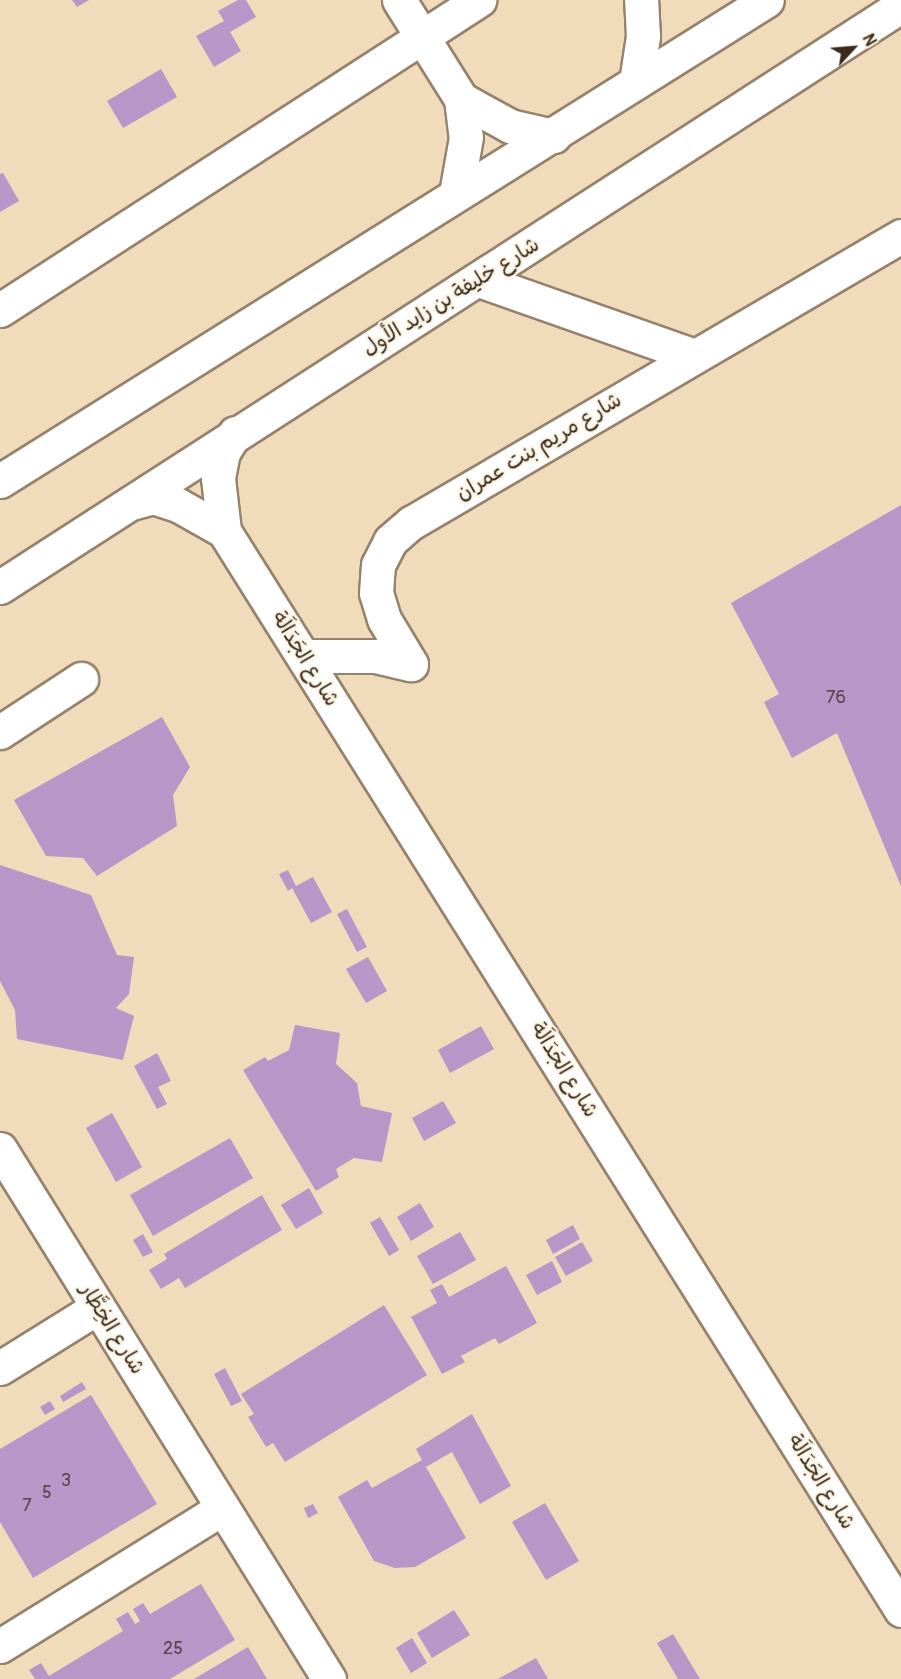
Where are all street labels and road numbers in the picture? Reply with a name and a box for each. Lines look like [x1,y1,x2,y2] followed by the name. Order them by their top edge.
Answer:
[358,232,544,362] street label: شارع خليفة بن زايد الأول
[452,388,626,506] street label: شارع مريم بنت عمران
[266,607,344,711] street label: شارع الجَدَالَة
[525,1018,603,1122] street label: شارع الجَدَالَة
[74,1279,150,1379] street label: شارع الخِطَّار
[782,1430,860,1534] street label: شارع الجَدَالَة

